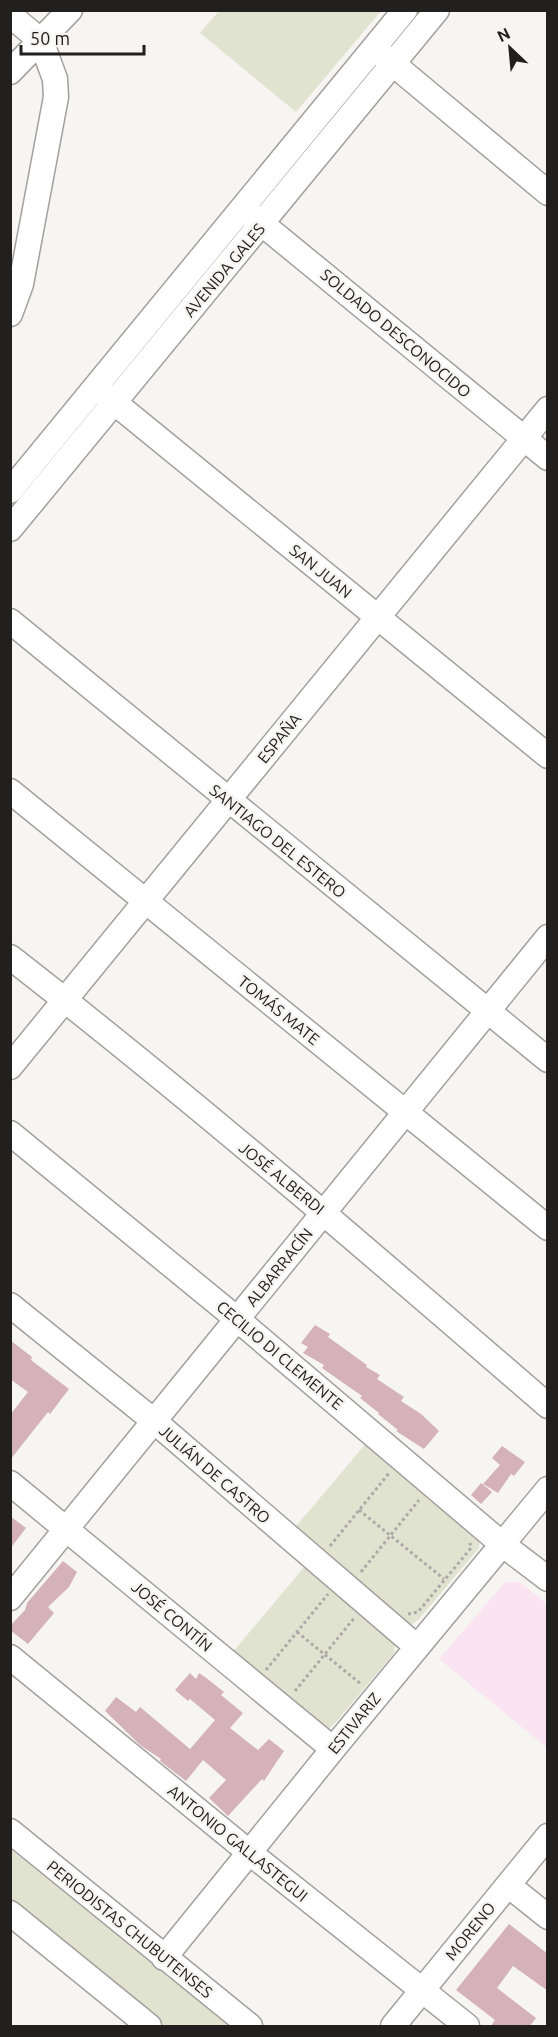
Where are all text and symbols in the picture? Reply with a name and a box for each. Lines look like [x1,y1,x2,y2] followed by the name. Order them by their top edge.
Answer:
[21,18,144,56] scale bar
[480,18,540,78] north arrow
[494,24,513,45] text: N
[30,28,70,48] text: 50 m
[180,220,268,320] street label: AVENIDA GALES
[317,265,475,401] street label: SOLDADO DESCONOCIDO
[286,541,356,601] street label: SAN JUAN
[253,709,305,766] street label: ESPAÑA
[206,781,350,901] street label: SANTIAGO DEL ESTERO
[235,970,324,1048] street label: TOMÁS MATE
[236,1137,329,1218] street label: JOSÉ ALBERDI
[241,1223,316,1310] street label: ALBARRACÍN
[213,1297,347,1413] street label: CECILIO DI CLEMENTE
[156,1419,275,1527] street label: JULIÁN DE CASTRO
[128,1576,217,1655] street label: JOSÉ CONTÍN
[324,1689,384,1757] street label: ESTIVARIZ
[165,1781,311,1905] street label: ANTONIO GALLASTEGUI
[44,1857,216,2001] street label: PERIODISTAS CHUBUTENSES
[441,1898,499,1964] street label: MORENO

